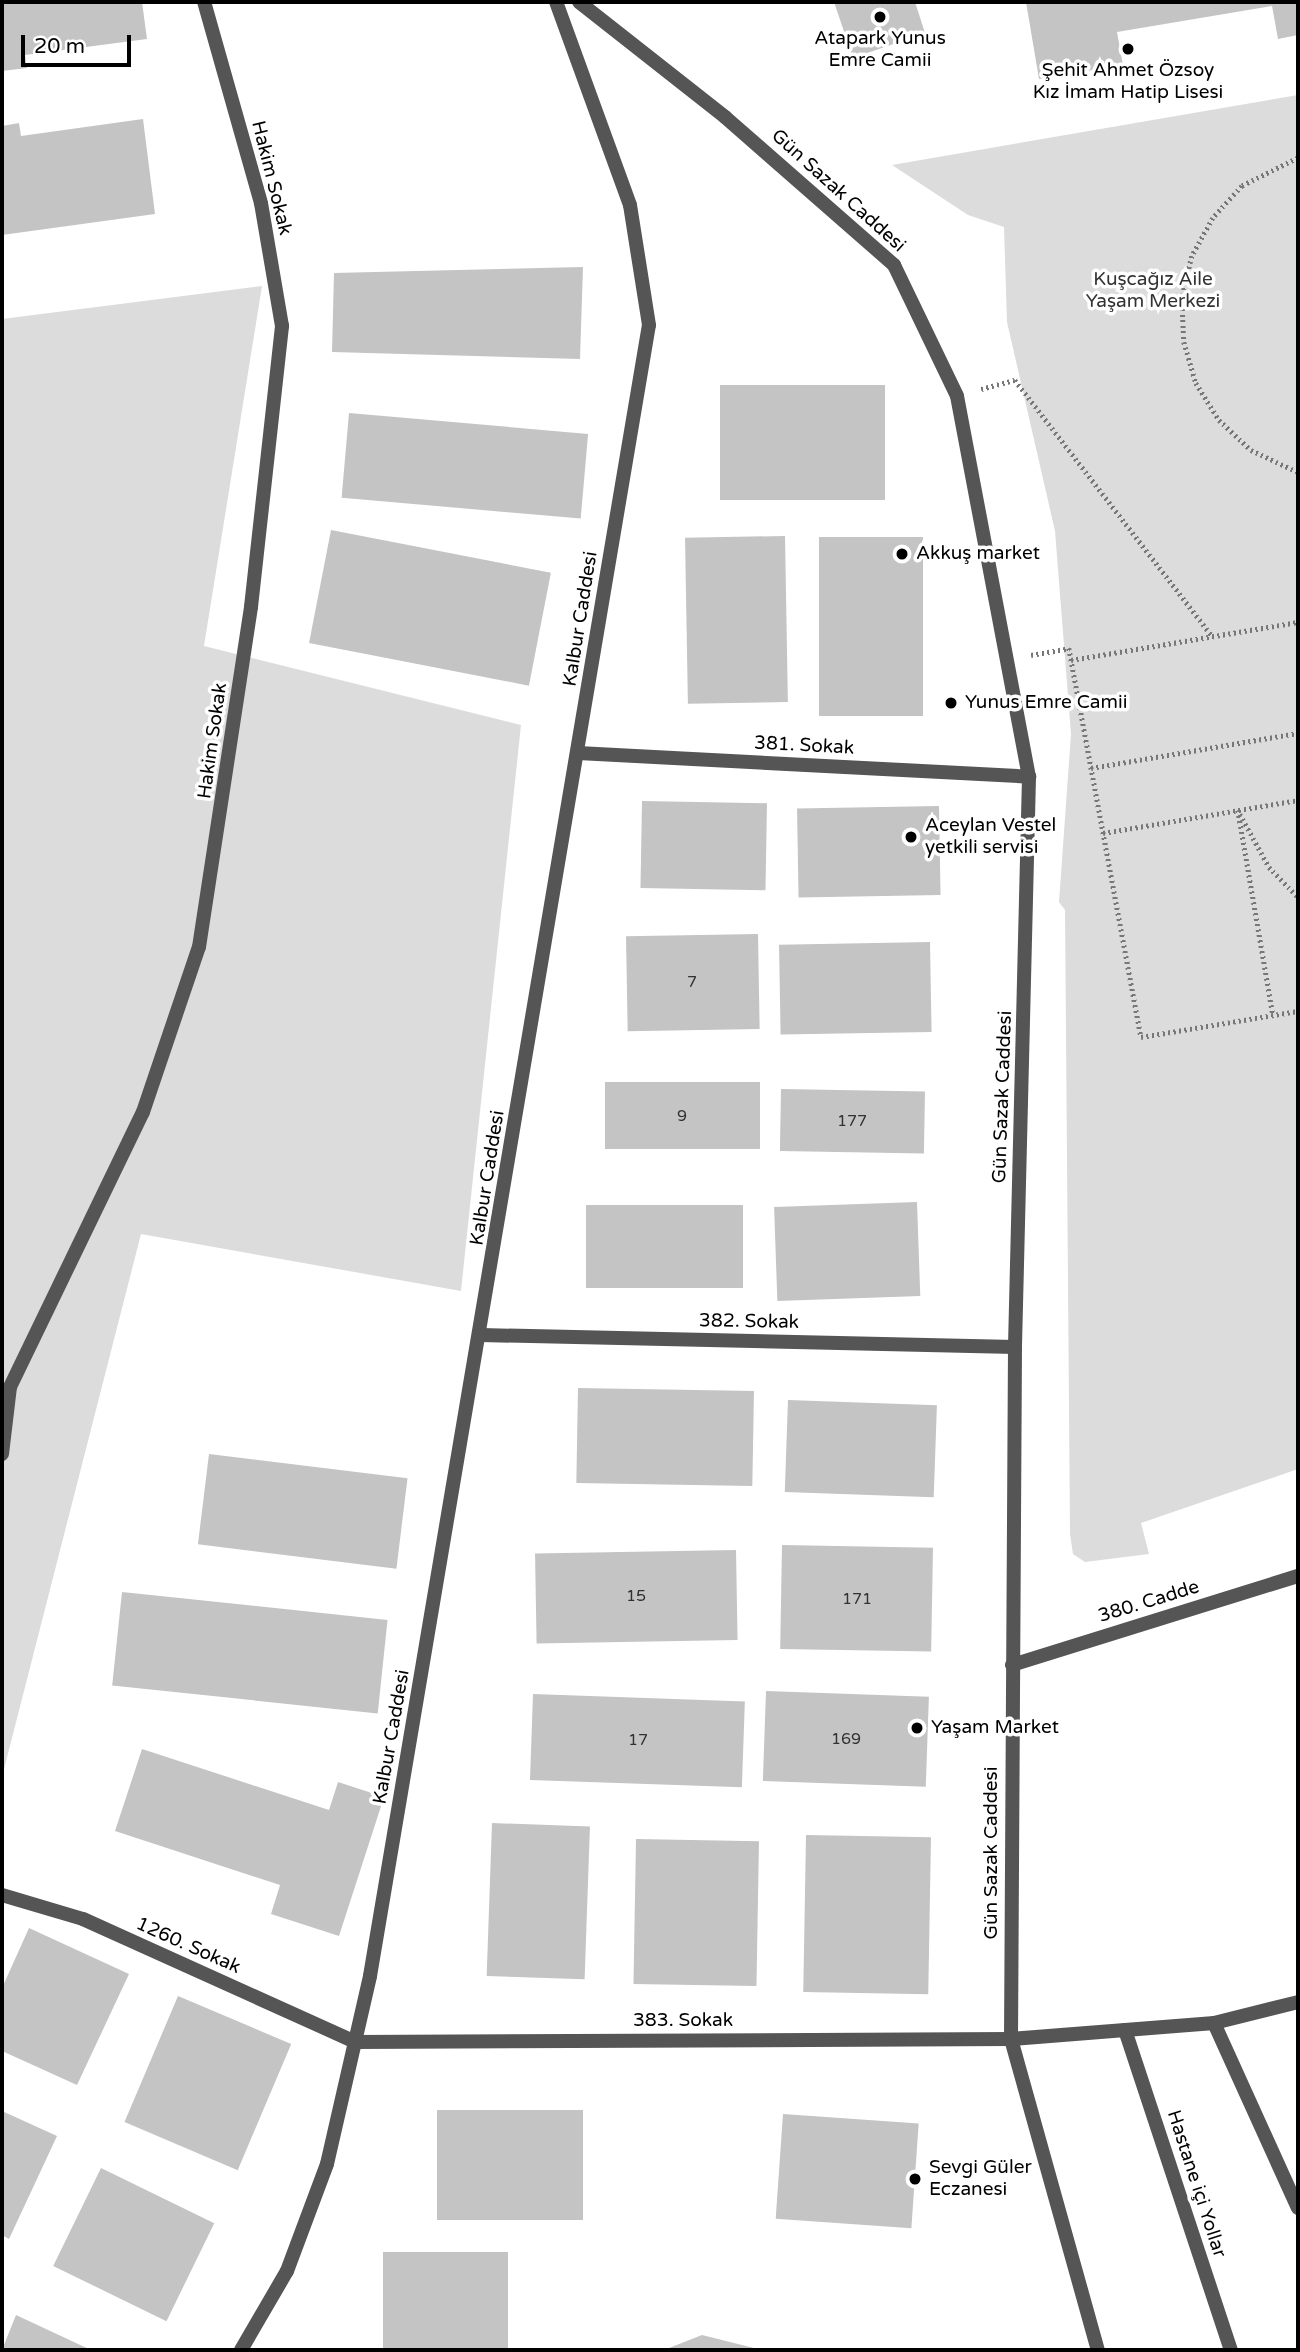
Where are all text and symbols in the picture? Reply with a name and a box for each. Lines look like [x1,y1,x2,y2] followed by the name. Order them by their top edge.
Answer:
[872,9,888,25] marker: Atapark Yunus Emre Camii
[24,21,135,65] scale bar
[814,28,946,72] place label: Atapark Yunus Emre Camii
[34,34,85,59] text: 20 m
[1120,41,1136,57] marker: Şehit Ahmet Özsoy Kız İmam Hatip Lisesi
[1033,60,1223,104] place label: Şehit Ahmet Özsoy Kız İmam Hatip Lisesi
[246,119,296,237] street label: Hakim Sokak
[766,125,910,257] street label: Gün Sazak Caddesi
[1086,269,1220,313] park label: Kuşcağız Aile Yaşam Merkezi
[916,543,1040,565] place label: Akkuş market
[894,546,910,562] marker: Akkuş market
[559,550,603,688] street label: Kalbur Caddesi
[194,682,232,800] street label: Hakim Sokak
[965,692,1127,714] place label: Yunus Emre Camii
[943,695,959,711] marker: Yunus Emre Camii
[753,732,855,760] street label: 381. Sokak
[925,815,1056,859] place label: Aceylan Vestel yetkili servisi
[903,829,919,845] marker: Aceylan Vestel yetkili servisi
[687,972,697,992] house number: 7
[989,1010,1017,1184] street label: Gün Sazak Caddesi
[677,1106,687,1126] house number: 9
[466,1109,510,1247] street label: Kalbur Caddesi
[837,1111,867,1131] house number: 177
[699,1310,799,1334] street label: 382. Sokak
[1096,1576,1202,1628] street label: 380. Cadde
[626,1586,646,1606] house number: 15
[842,1589,872,1609] house number: 171
[369,1668,415,1806] street label: Kalbur Caddesi
[931,1717,1059,1739] place label: Yaşam Market
[909,1720,925,1736] marker: Yaşam Market
[831,1729,861,1749] house number: 169
[628,1730,648,1750] house number: 17
[981,1767,1003,1939] street label: Gün Sazak Caddesi
[132,1913,244,1979] street label: 1260. Sokak
[633,2010,733,2032] street label: 383. Sokak
[1161,2107,1231,2261] street label: Hastane içi Yollar
[929,2157,1032,2201] place label: Sevgi Güler Eczanesi
[907,2171,923,2187] marker: Sevgi Güler Eczanesi

